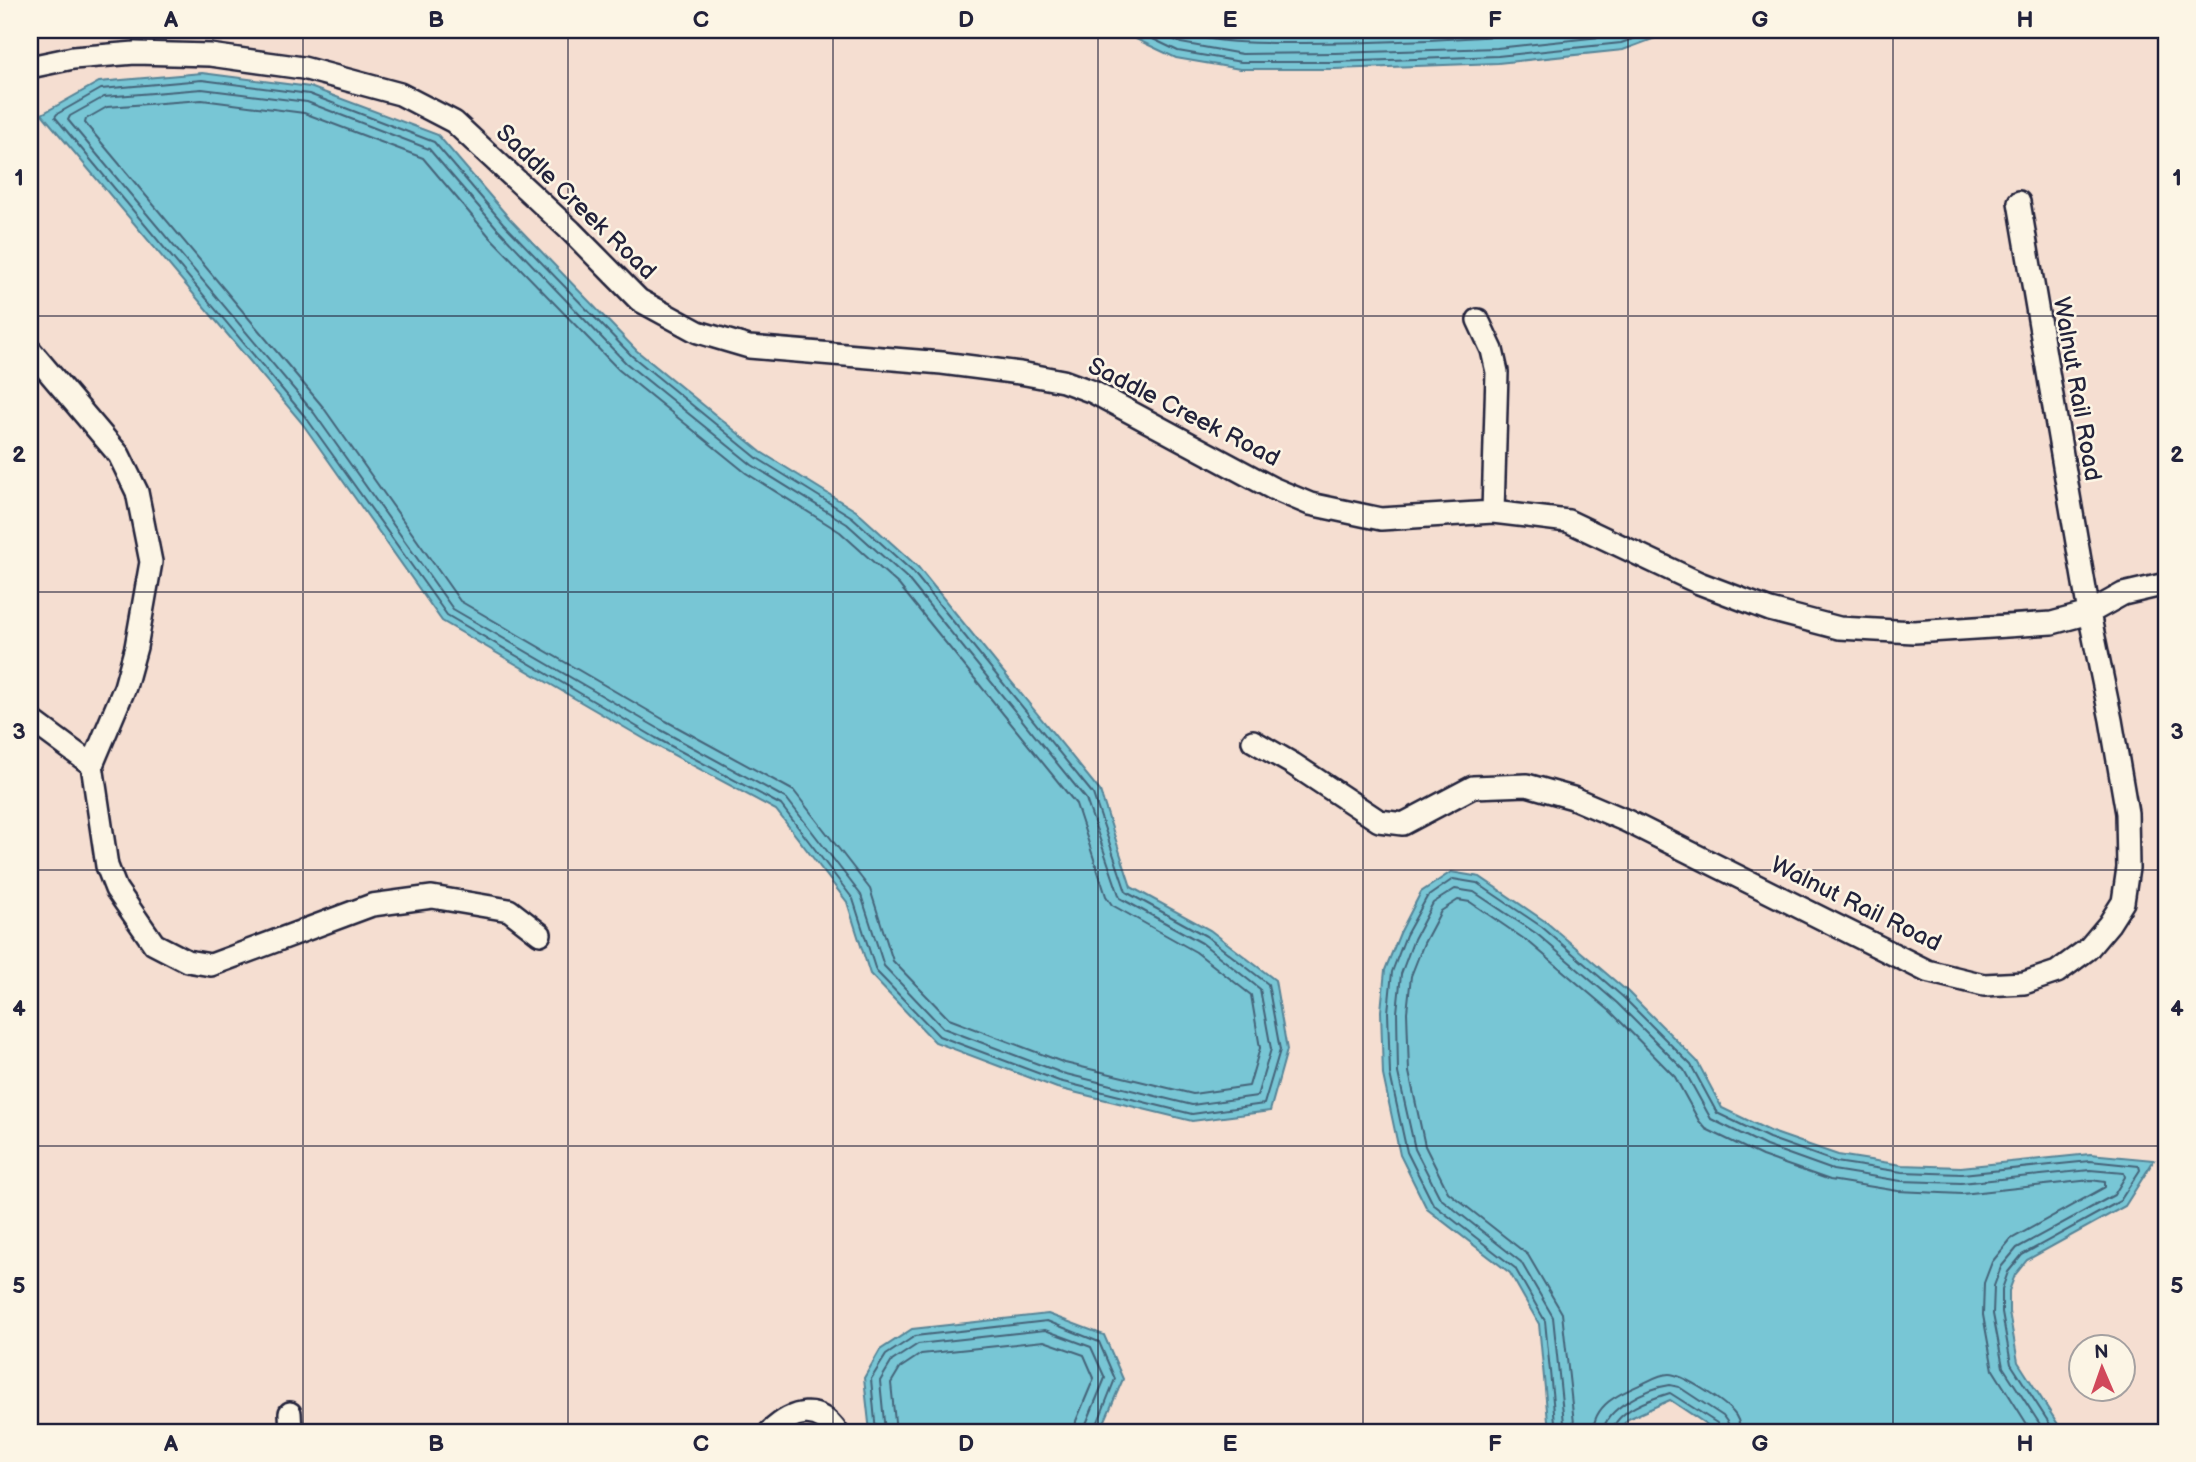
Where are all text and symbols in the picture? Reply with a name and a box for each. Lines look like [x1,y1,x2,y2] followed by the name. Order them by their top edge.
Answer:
[163,6,179,34] text: A
[428,6,444,34] text: B
[693,6,709,34] text: C
[958,6,974,34] text: D
[1223,6,1238,34] text: E
[1488,6,1502,34] text: F
[1752,6,1769,34] text: G
[2016,6,2034,34] text: H
[490,118,662,286] street label: Saddle Creek Road
[14,164,24,192] text: 1
[2172,164,2182,192] text: 1
[2047,295,2107,483] street label: Walnut Rail Road
[1083,351,1285,473] street label: Saddle Creek Road
[12,441,26,469] text: 2
[2170,441,2184,469] text: 2
[12,718,26,746] text: 3
[2170,718,2184,746] text: 3
[1766,850,1946,958] street label: Walnut Rail Road
[12,995,26,1023] text: 4
[2170,995,2184,1023] text: 4
[12,1272,26,1300] text: 5
[2170,1272,2184,1300] text: 5
[2066,1332,2136,1402] north arrow
[2094,1341,2109,1364] text: N
[163,1430,179,1458] text: A
[428,1430,444,1458] text: B
[693,1430,709,1458] text: C
[958,1430,974,1458] text: D
[1223,1430,1238,1458] text: E
[1488,1430,1502,1458] text: F
[1752,1430,1769,1458] text: G
[2016,1430,2034,1458] text: H

